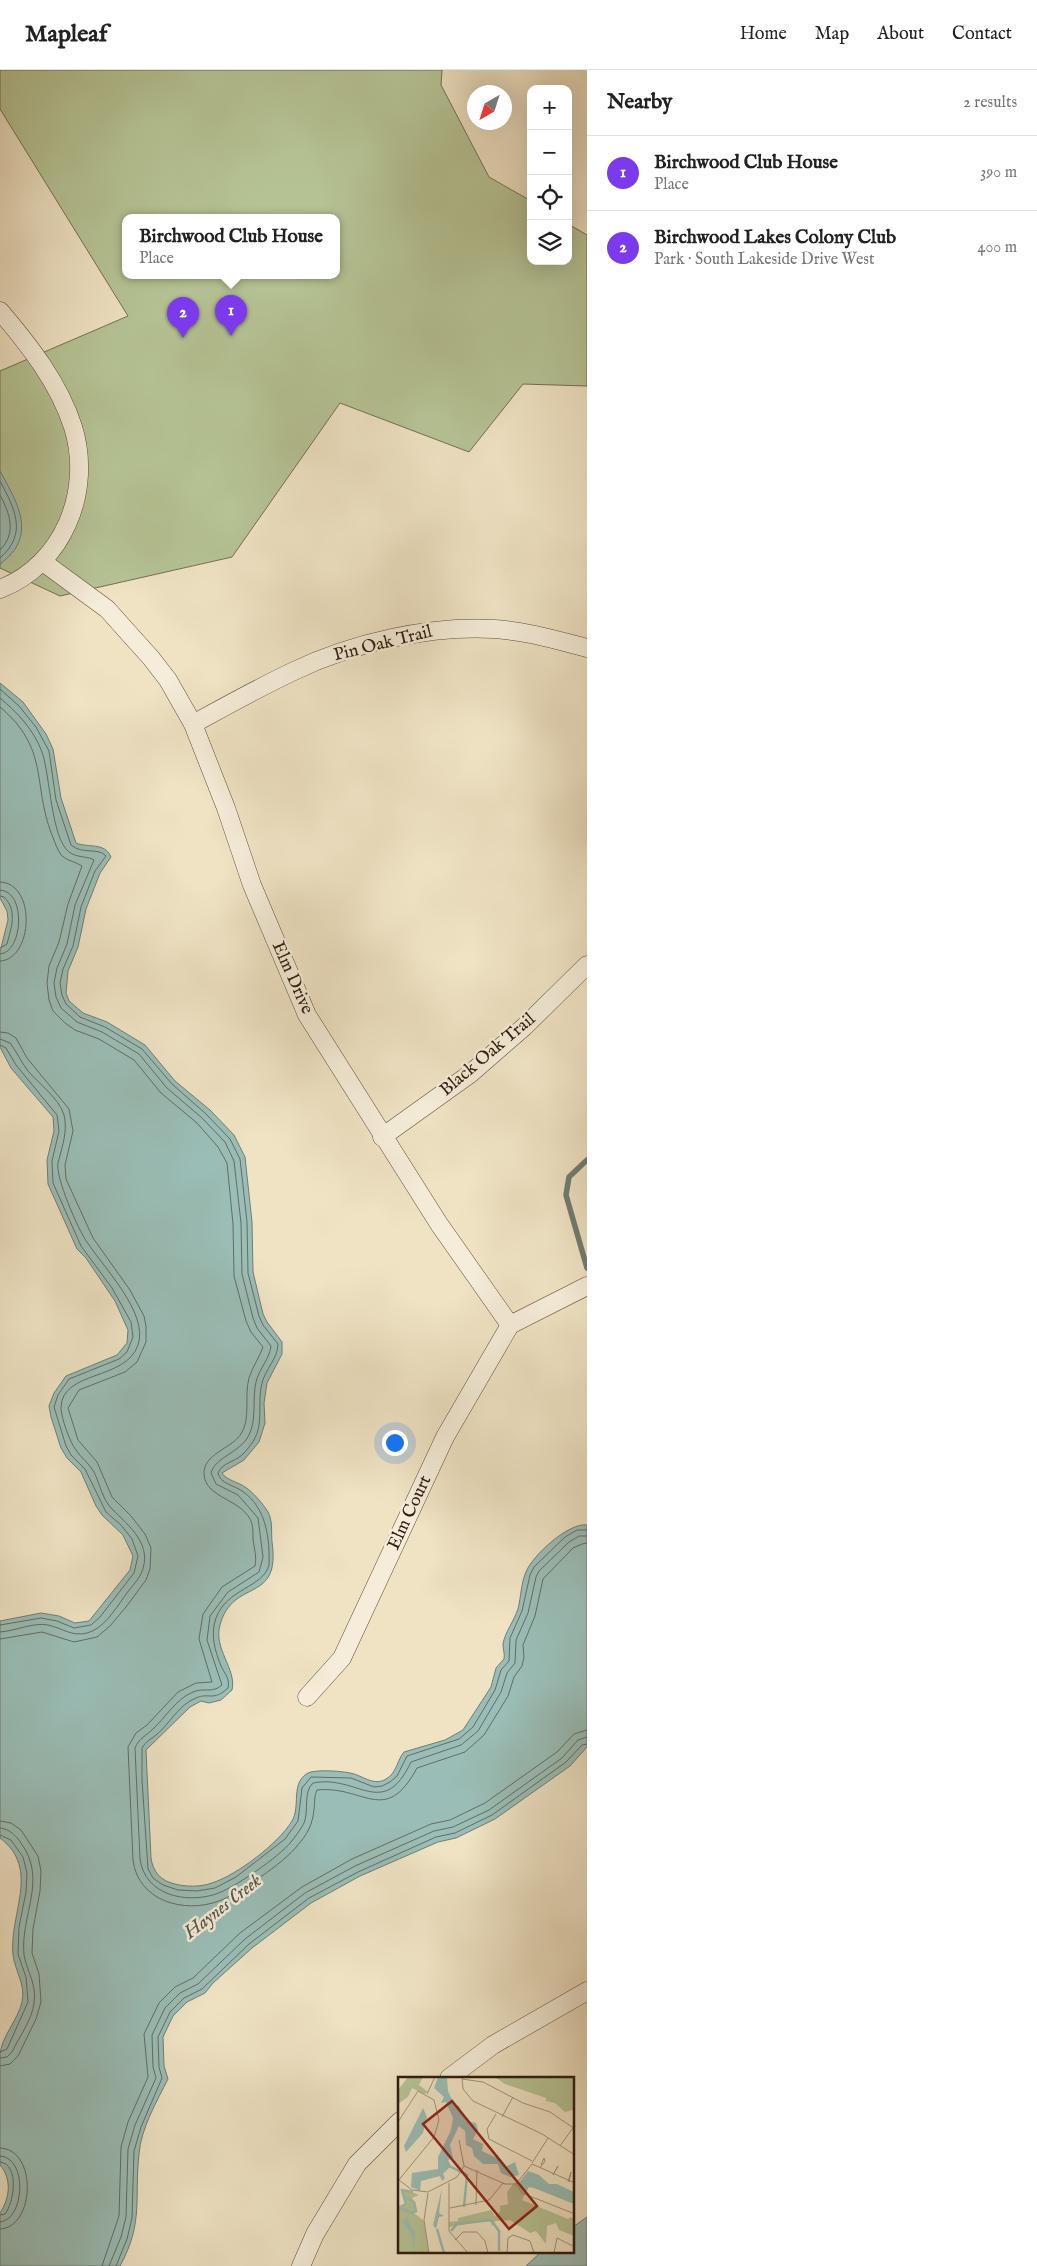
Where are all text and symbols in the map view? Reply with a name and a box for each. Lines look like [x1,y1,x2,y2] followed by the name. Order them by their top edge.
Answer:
[25,19,107,50] text: Mapleaf
[740,23,787,46] text: Home
[815,23,849,46] text: Map
[877,23,924,46] text: About
[952,23,1012,46] text: Contact
[467,85,512,130] north arrow
[527,85,572,265] map controls
[527,85,572,130] button: +
[607,89,672,116] text: Nearby
[963,93,1017,113] text: 2 results
[527,130,572,175] button: −
[654,151,838,175] text: Birchwood Club House
[620,163,626,183] text: 1
[980,163,1017,183] text: 390 m
[527,175,572,220] button: locate
[654,175,689,195] text: Place
[122,214,340,279] popup
[527,220,572,265] button: layers
[139,225,323,249] text: Birchwood Club House
[654,226,896,250] text: Birchwood Lakes Colony Club
[619,238,627,258] text: 2
[978,238,1017,258] text: 400 m
[139,249,174,269] text: Place
[654,250,874,270] text: Park · South Lakeside Drive West
[215,295,247,336] pin: 1
[167,297,199,338] pin: 2
[331,621,435,667] street label: Pin Oak Trail
[266,938,318,1018] street label: Elm Drive
[435,1008,541,1102] street label: Black Oak Trail
[382,1430,408,1456] your location
[383,1472,437,1554] street label: Elm Court
[179,1869,267,1945] water label: Haynes Creek
[398,2077,574,2254] inset map

